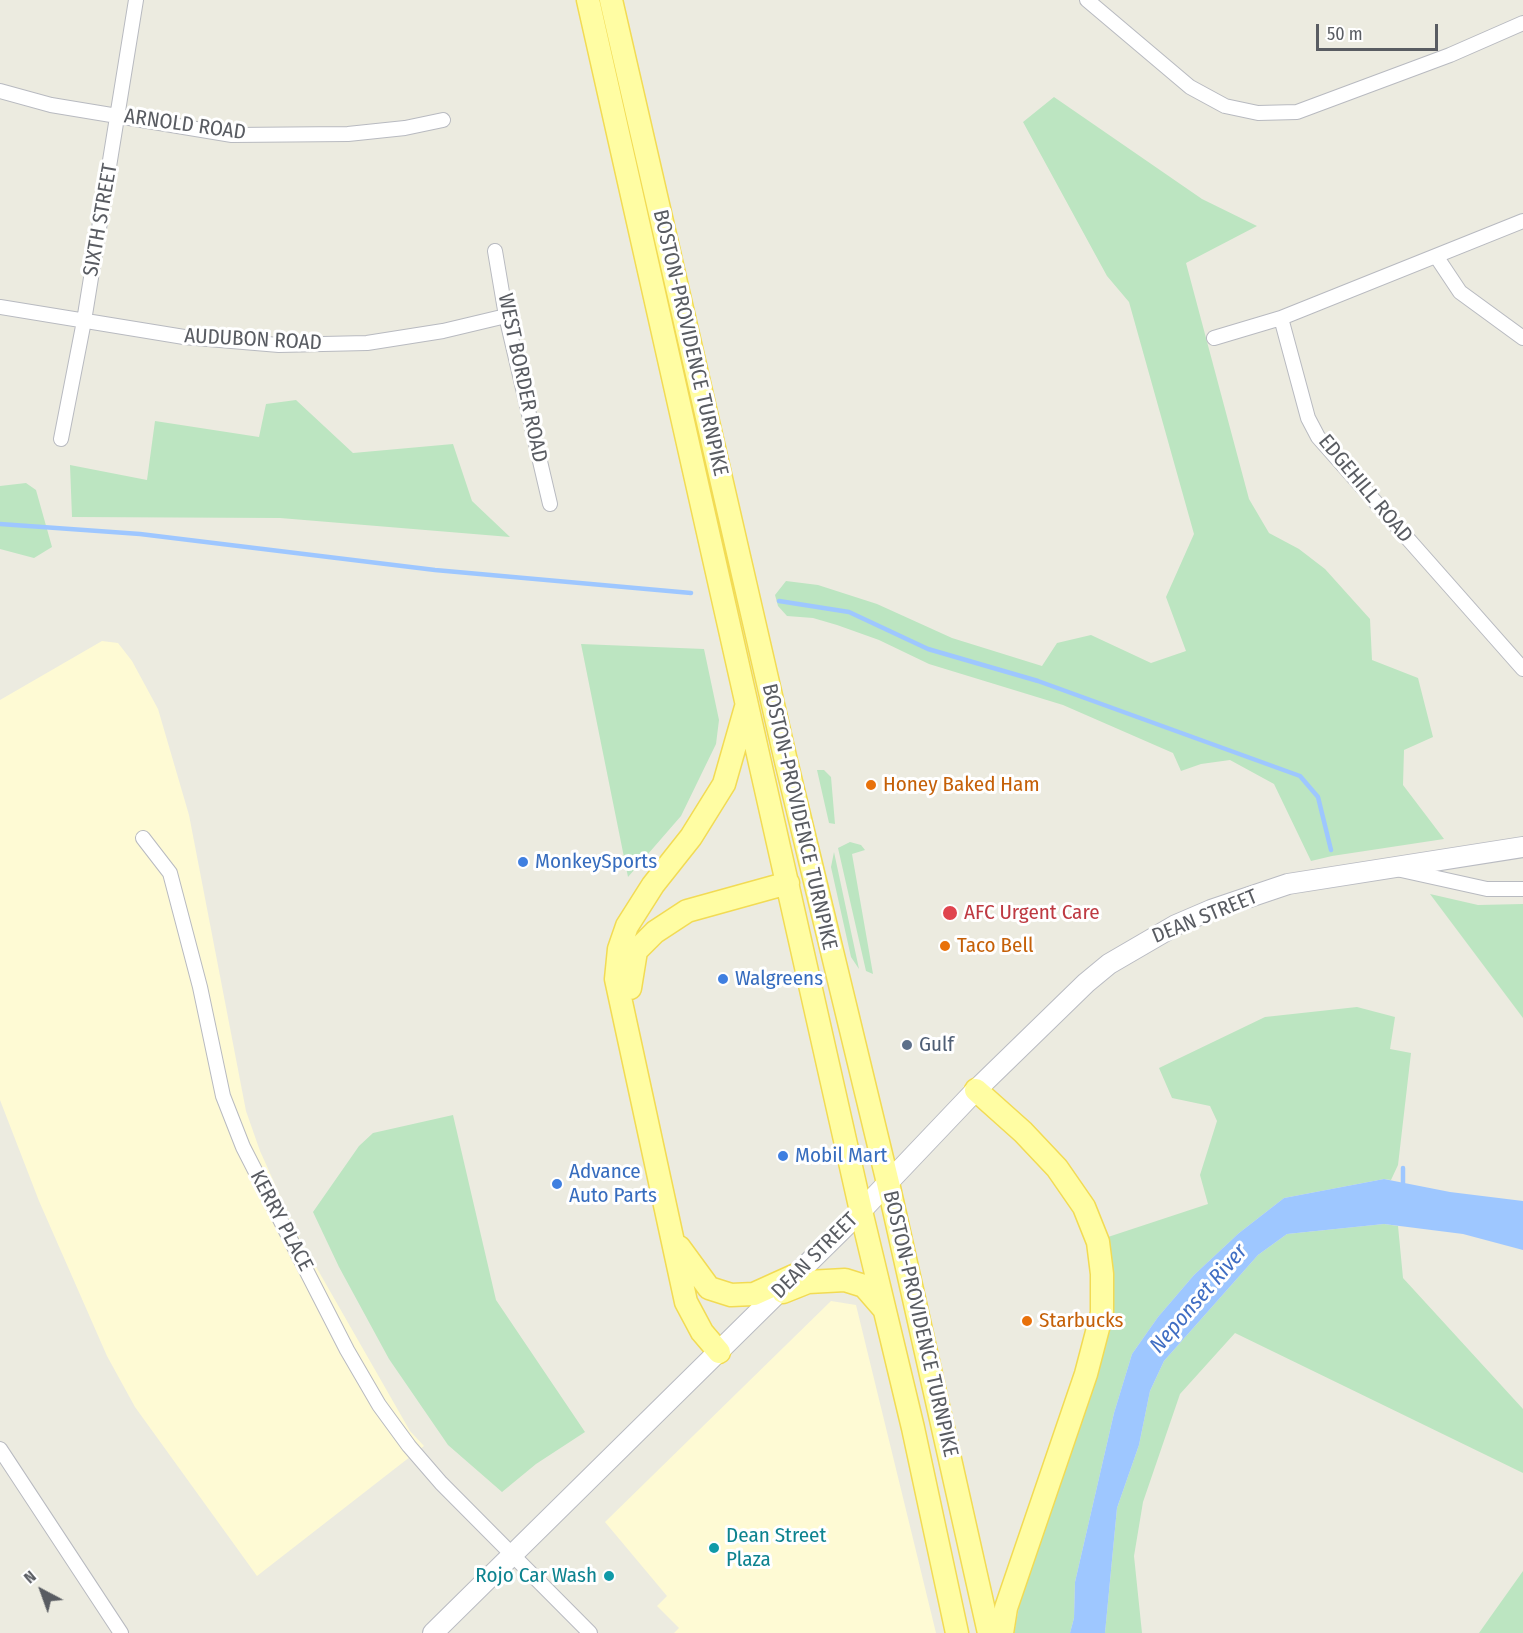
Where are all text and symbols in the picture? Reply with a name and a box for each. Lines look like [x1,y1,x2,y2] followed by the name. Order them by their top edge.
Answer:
[1319,12,1440,50] scale bar
[1327,23,1363,45] text: 50 m
[123,104,247,146] street label: ARNOLD ROAD
[79,162,123,278] street label: SIXTH STREET
[647,207,733,479] street label: BOSTON-PROVIDENCE TURNPIKE
[492,291,552,465] street label: WEST BORDER ROAD
[184,324,322,356] street label: AUDUBON ROAD
[1313,430,1417,548] street label: EDGEHILL ROAD
[756,681,842,953] street label: BOSTON-PROVIDENCE TURNPIKE
[883,772,1040,798] place label: Honey Baked Ham
[864,778,878,792] marker: Honey Baked Ham
[535,849,657,875] place label: MonkeySports
[516,855,530,869] marker: MonkeySports
[1149,884,1261,950] street label: DEAN STREET
[964,900,1100,926] place label: AFC Urgent Care
[941,904,959,922] marker: AFC Urgent Care
[957,933,1033,959] place label: Taco Bell
[938,939,952,953] marker: Taco Bell
[735,966,823,992] place label: Walgreens
[716,972,730,986] marker: Walgreens
[919,1032,954,1058] place label: Gulf
[900,1038,914,1052] marker: Gulf
[795,1143,887,1169] place label: Mobil Mart
[776,1149,790,1163] marker: Mobil Mart
[569,1159,657,1209] place label: Advance Auto Parts
[244,1166,318,1276] street label: KERRY PLACE
[550,1177,564,1191] marker: Advance Auto Parts
[877,1188,963,1460] street label: BOSTON-PROVIDENCE TURNPIKE
[767,1208,863,1304] street label: DEAN STREET
[1145,1239,1253,1359] water label: Neponset River
[1039,1308,1124,1334] place label: Starbucks
[1020,1314,1034,1328] marker: Starbucks
[726,1523,826,1573] place label: Dean Street Plaza
[707,1541,721,1555] marker: Dean Street Plaza
[12,1561,72,1621] north arrow
[475,1563,597,1589] place label: Rojo Car Wash
[20,1567,40,1587] text: N
[602,1569,616,1583] marker: Rojo Car Wash

